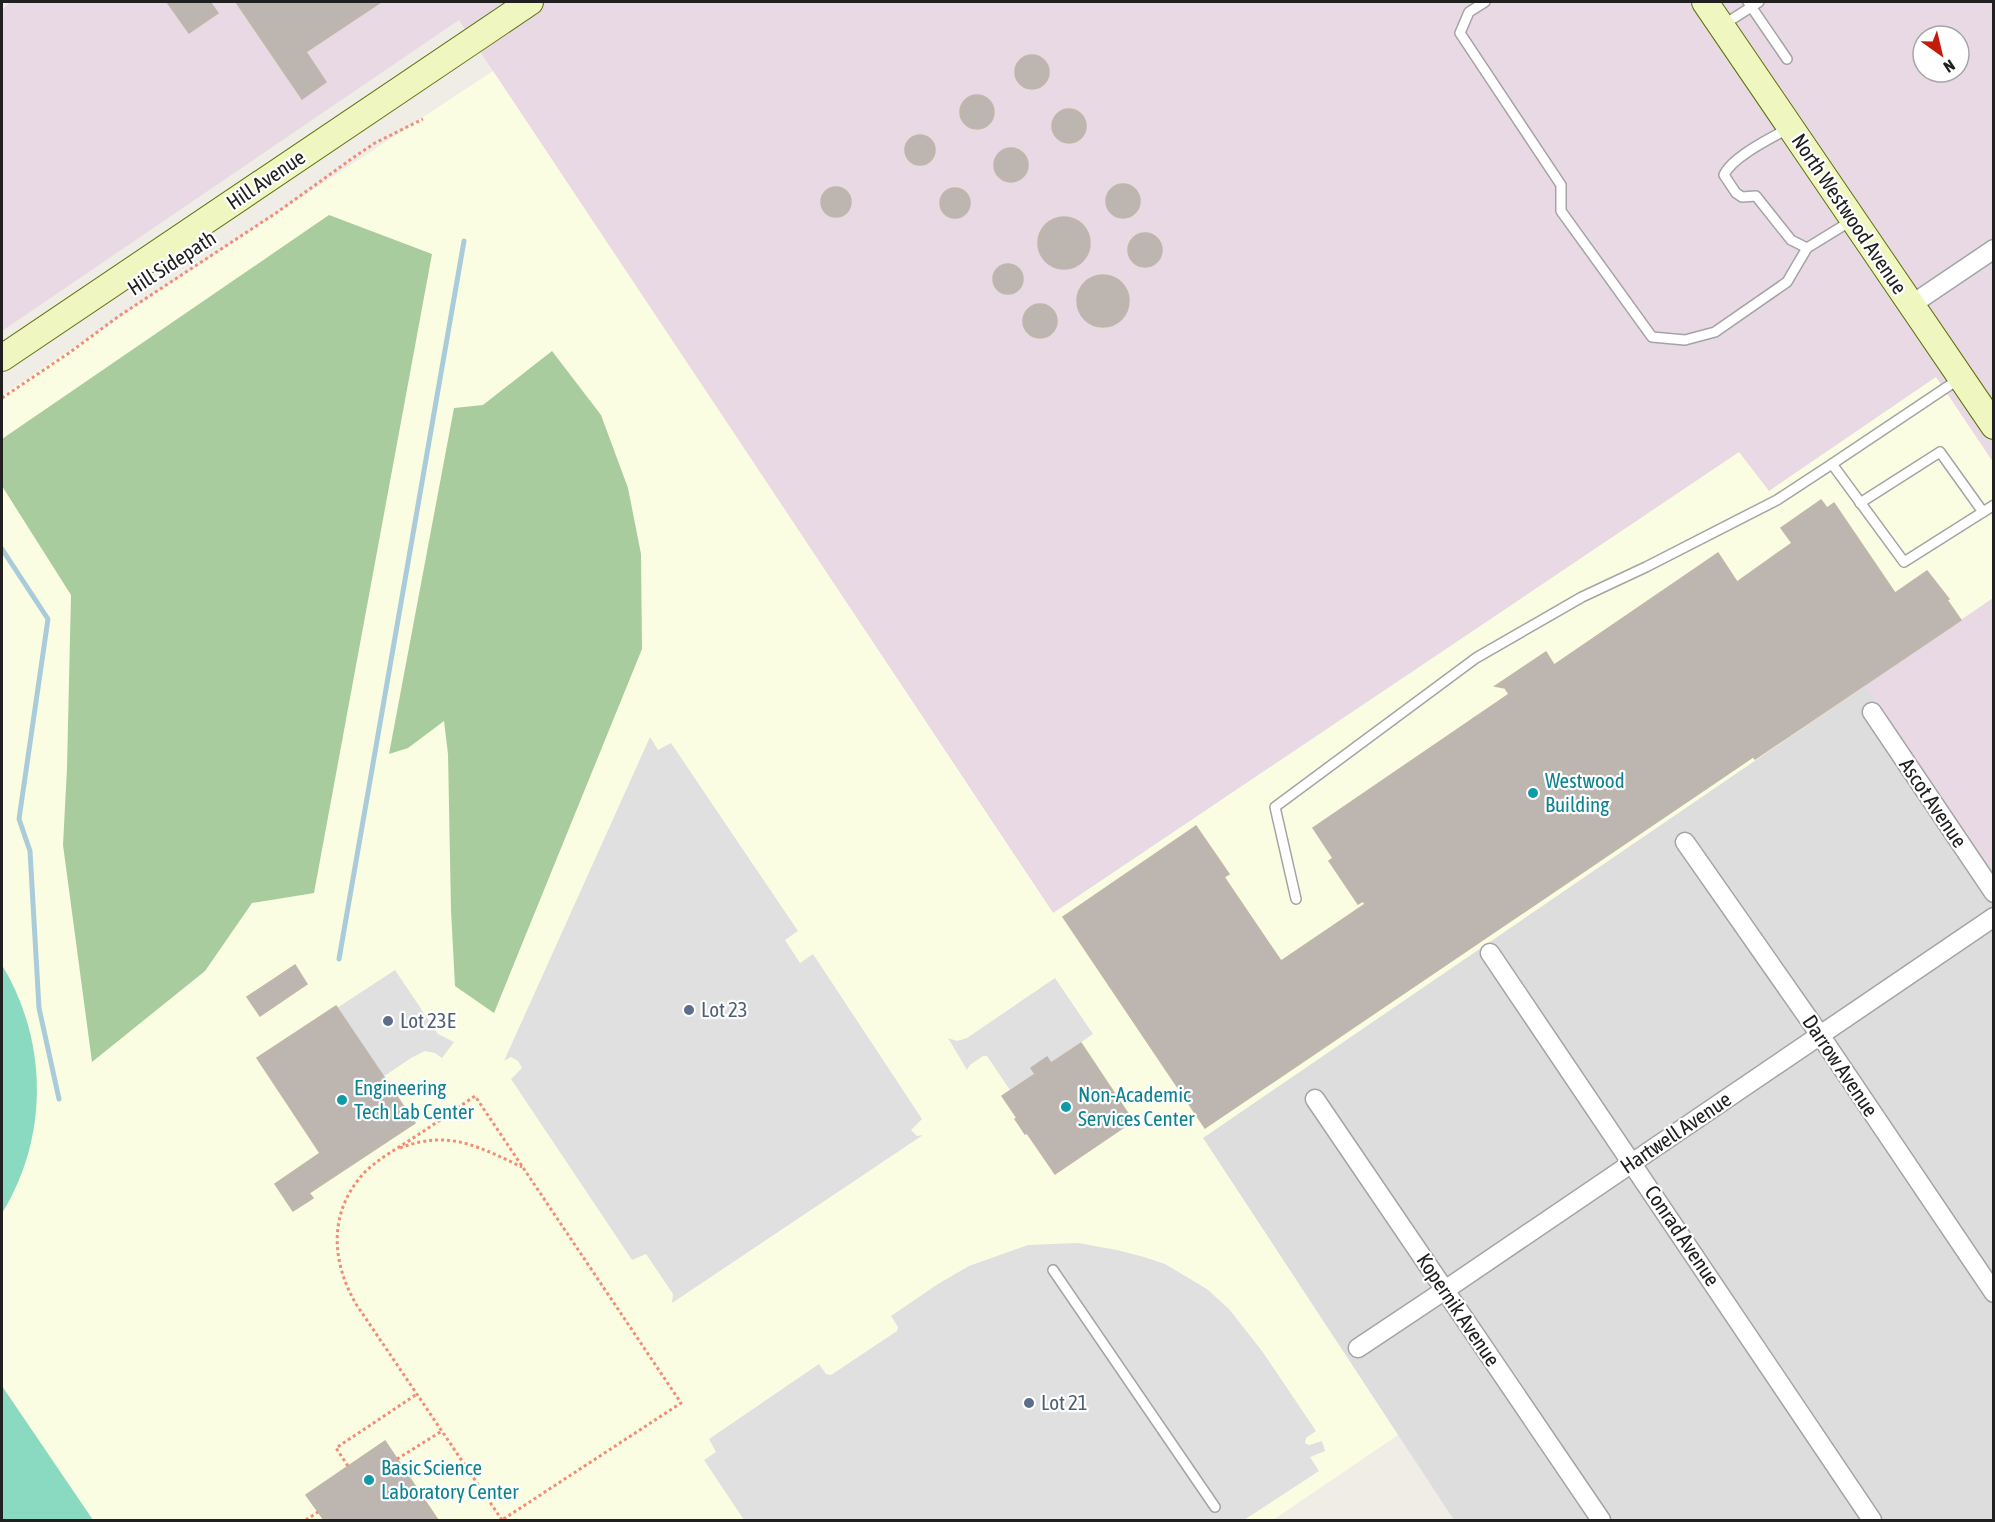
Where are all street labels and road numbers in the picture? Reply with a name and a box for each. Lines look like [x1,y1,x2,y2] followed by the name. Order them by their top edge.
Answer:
[1787,129,1912,298] street label: North Westwood Avenue
[222,144,309,214] street label: Hill Avenue
[123,225,220,299] street label: Hill Sidepath
[1895,753,1972,852] street label: Ascot Avenue
[1798,1010,1884,1121] street label: Darrow Avenue
[1616,1086,1735,1178] street label: Hartwell Avenue
[1640,1181,1725,1290] street label: Conrad Avenue
[1412,1249,1505,1370] street label: Kopernik Avenue

